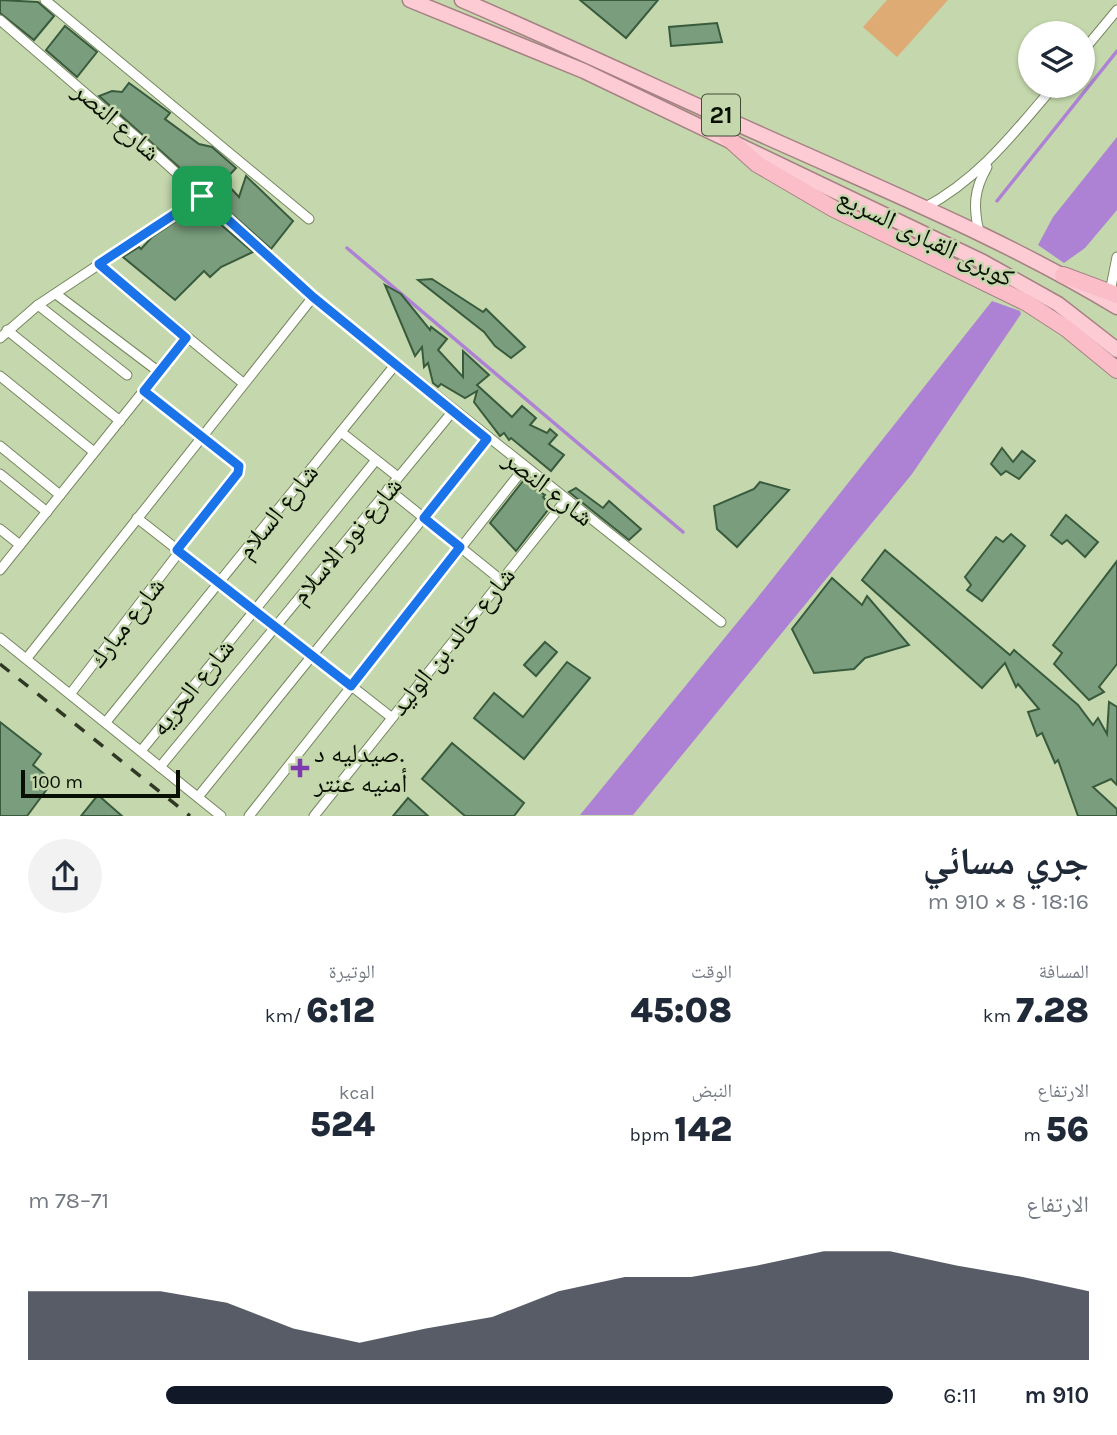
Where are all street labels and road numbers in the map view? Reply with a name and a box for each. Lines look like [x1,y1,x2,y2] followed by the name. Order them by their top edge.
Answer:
[66,74,167,168] street label: شارع النصر
[702,94,740,135] road number: 21
[832,181,1019,294] street label: كوبرى القبارى السريع
[497,443,600,533] street label: شارع النصر
[230,458,327,566] street label: شارع السلام
[284,470,410,612] street label: شارع نور الاسلام
[383,561,522,722] street label: شارع خالد بن الوليد
[81,571,171,674] street label: شارع مبارك
[144,633,241,742] street label: شارع الحريه

